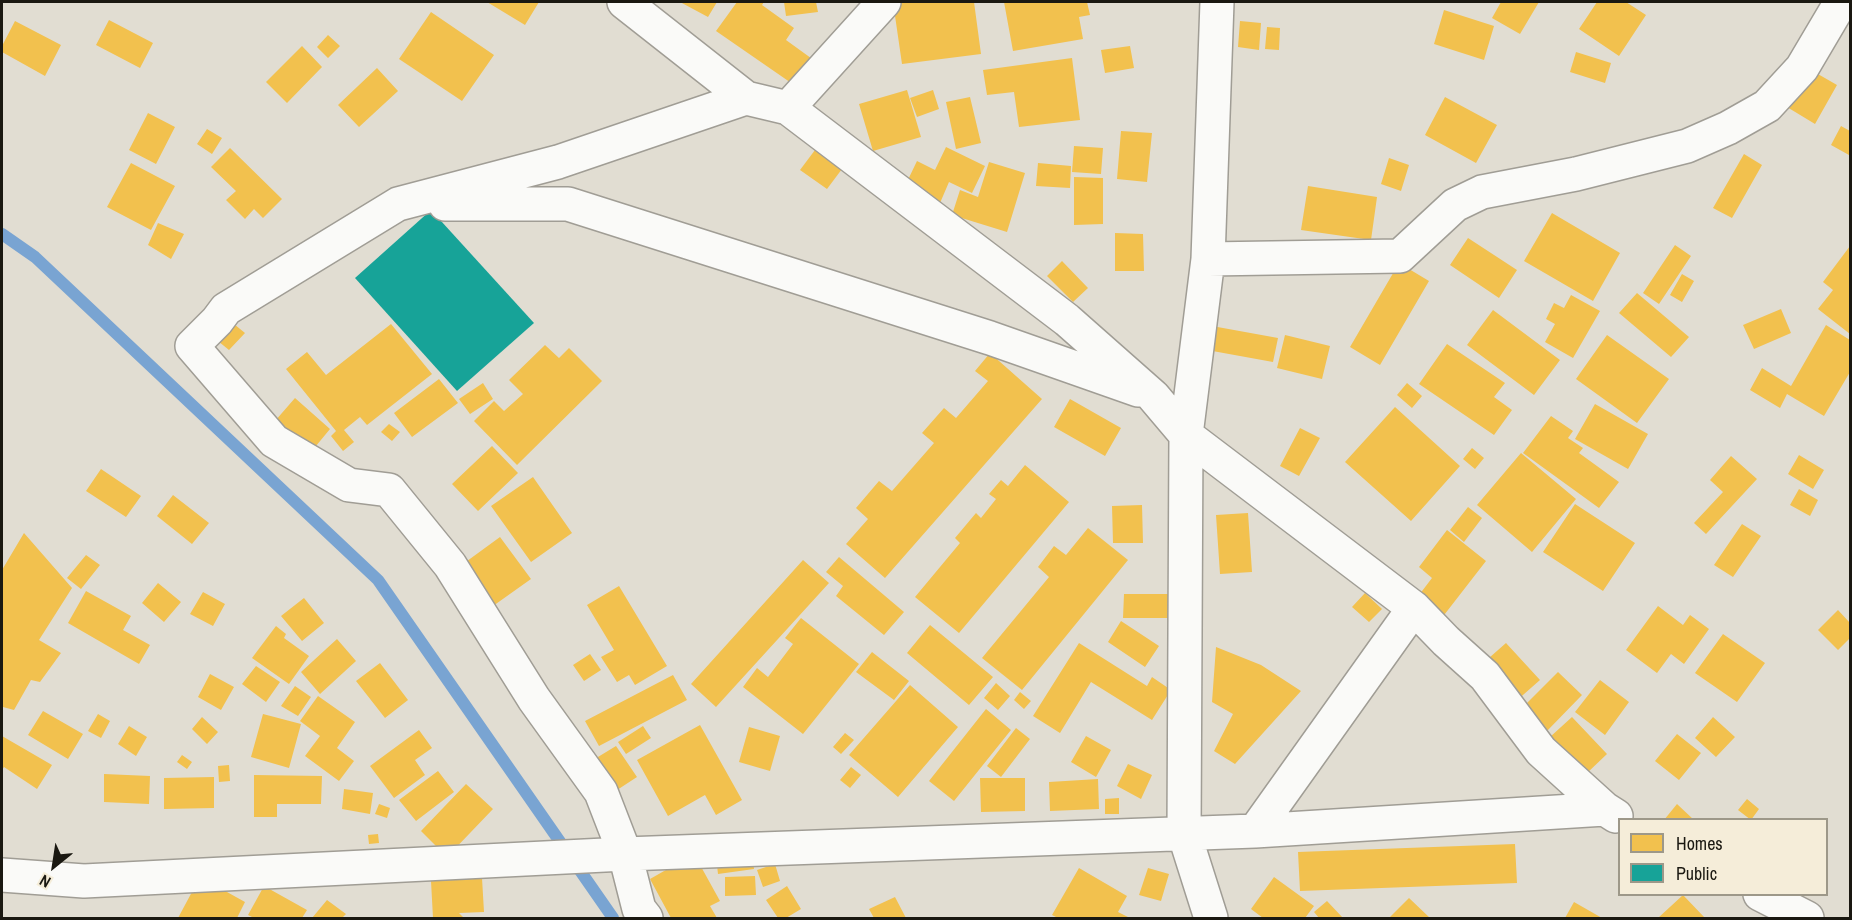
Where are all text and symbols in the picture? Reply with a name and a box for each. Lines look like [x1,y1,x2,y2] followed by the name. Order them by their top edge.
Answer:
[1618,818,1828,896] legend
[1676,831,1723,856] text: Homes
[24,836,84,896] north arrow
[1676,861,1717,886] text: Public
[35,870,55,893] text: N

